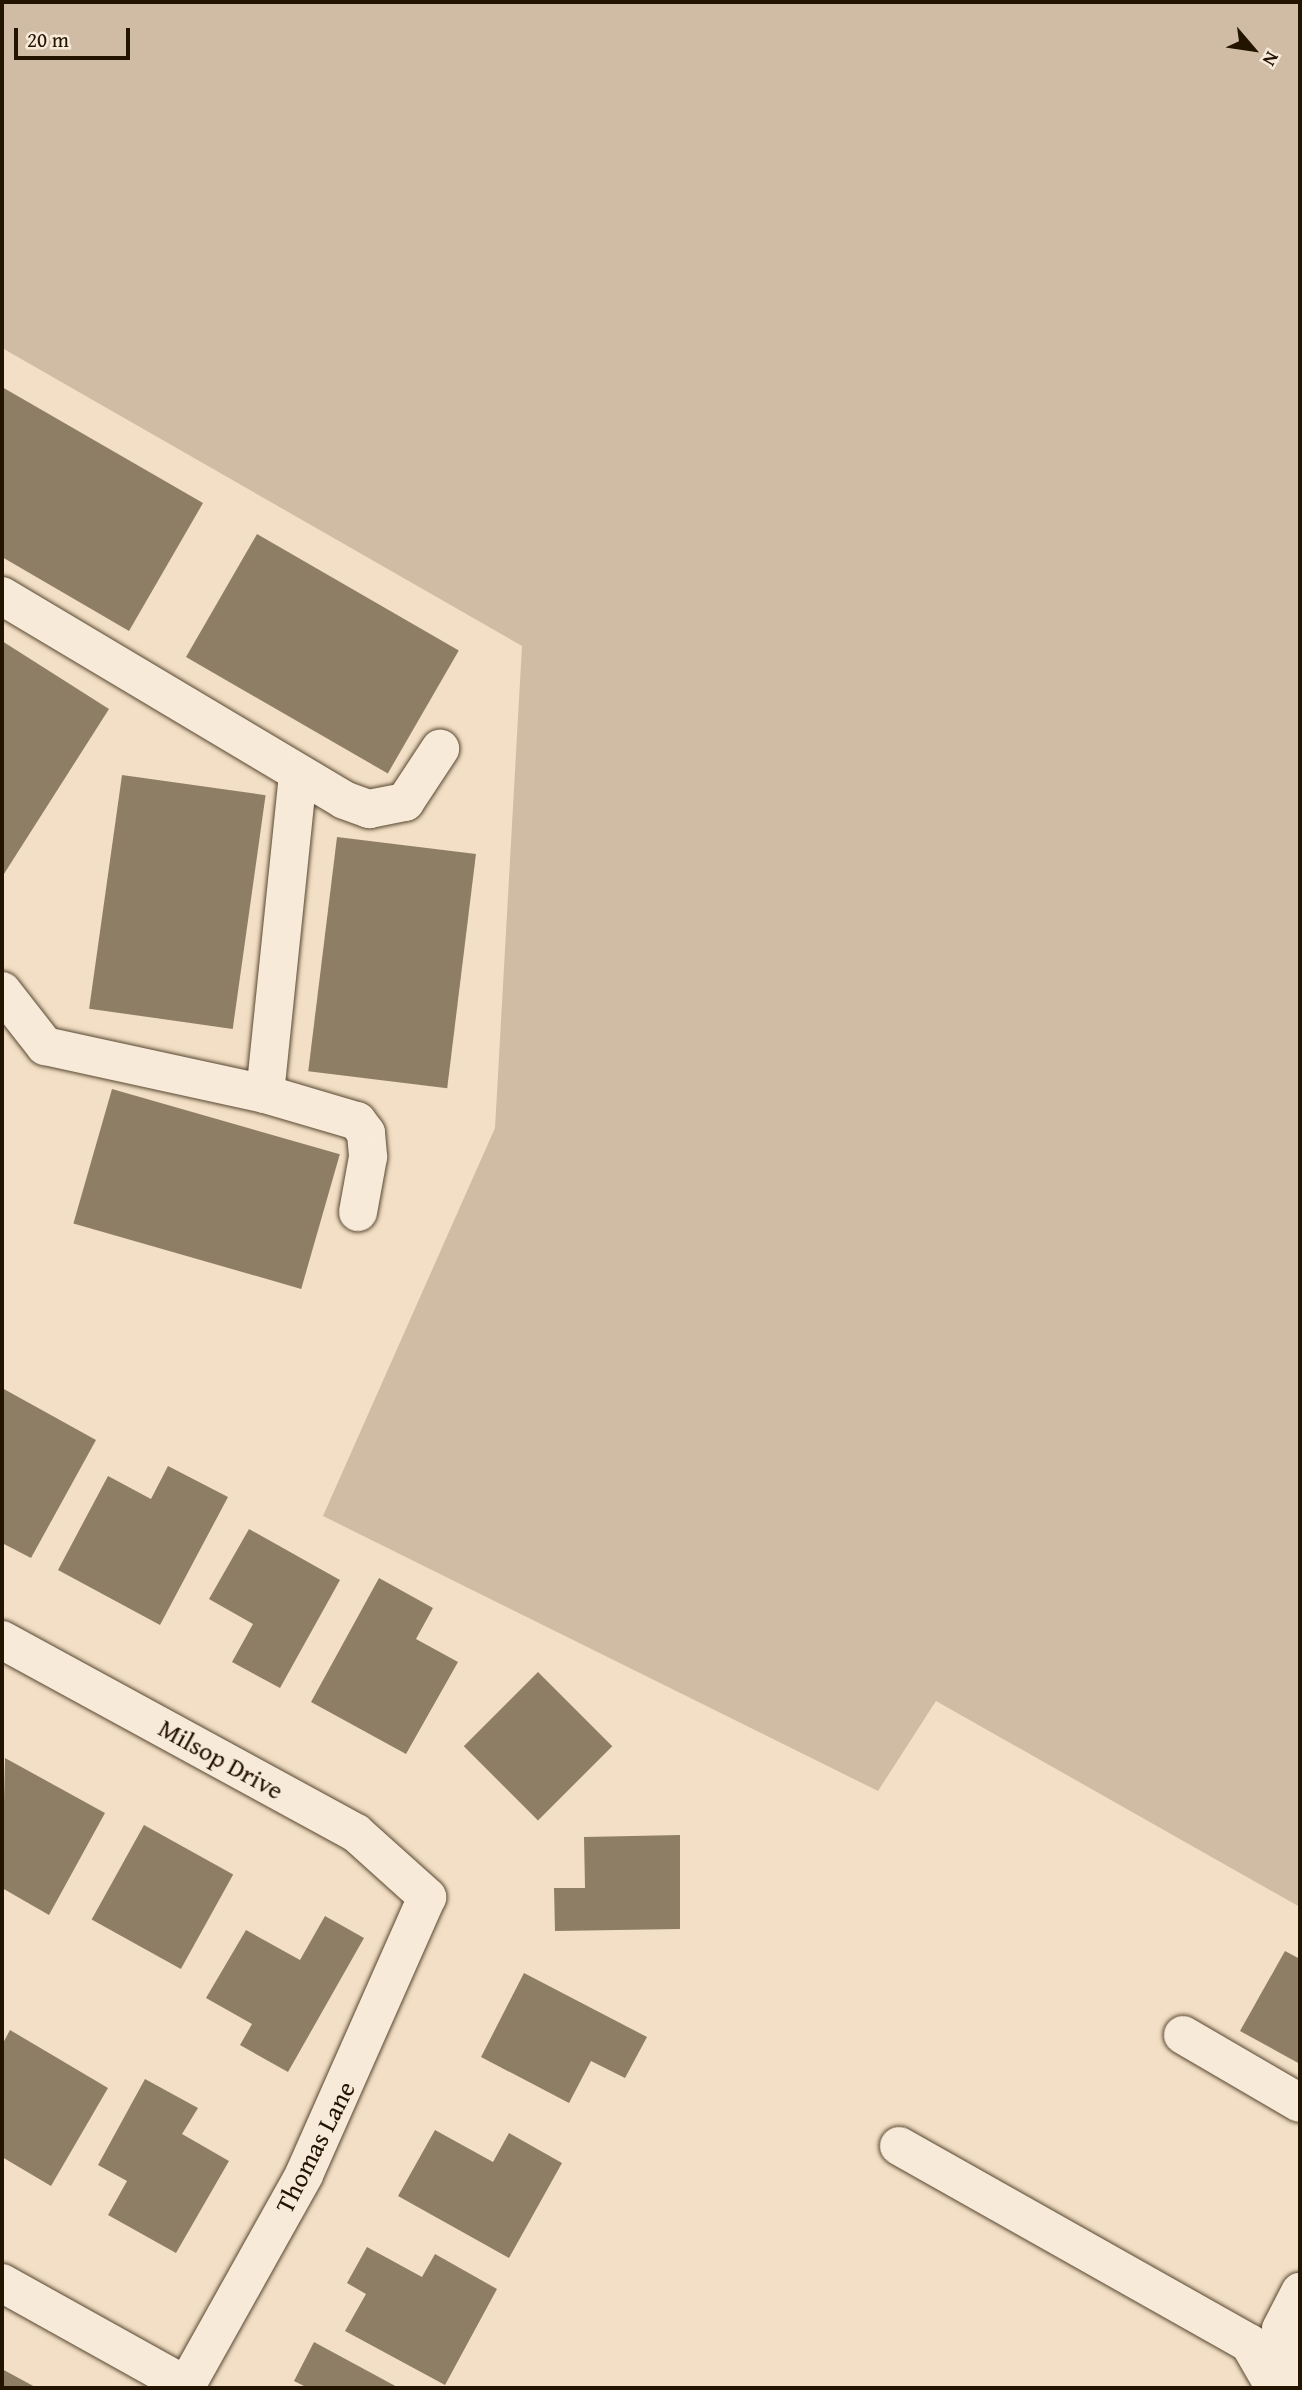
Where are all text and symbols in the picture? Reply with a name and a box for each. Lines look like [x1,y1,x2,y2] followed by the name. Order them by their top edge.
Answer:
[18,14,133,58] scale bar
[1218,14,1288,84] north arrow
[27,24,69,55] text: 20 m
[1256,47,1287,72] text: N
[153,1712,289,1806] street label: Milsop Drive
[268,2076,362,2218] street label: Thomas Lane

